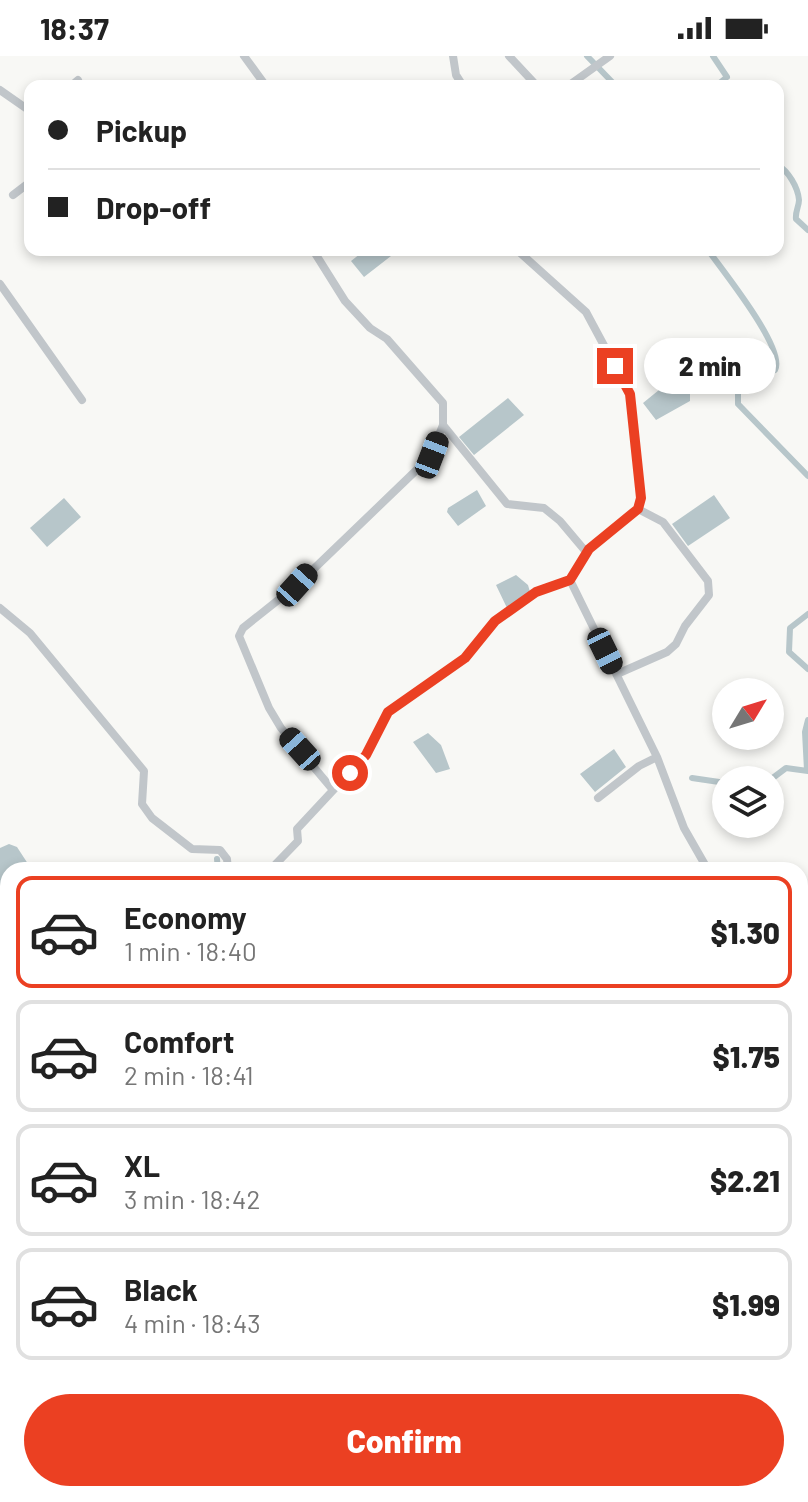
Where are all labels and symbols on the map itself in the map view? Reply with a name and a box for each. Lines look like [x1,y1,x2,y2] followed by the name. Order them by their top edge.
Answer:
[643,338,775,394] callout: 2 min
[597,348,633,384] route end
[412,428,452,482] car
[272,559,322,611] car
[584,624,626,678] car
[712,678,784,750] north arrow
[275,723,325,775] car
[332,755,368,791] route start

